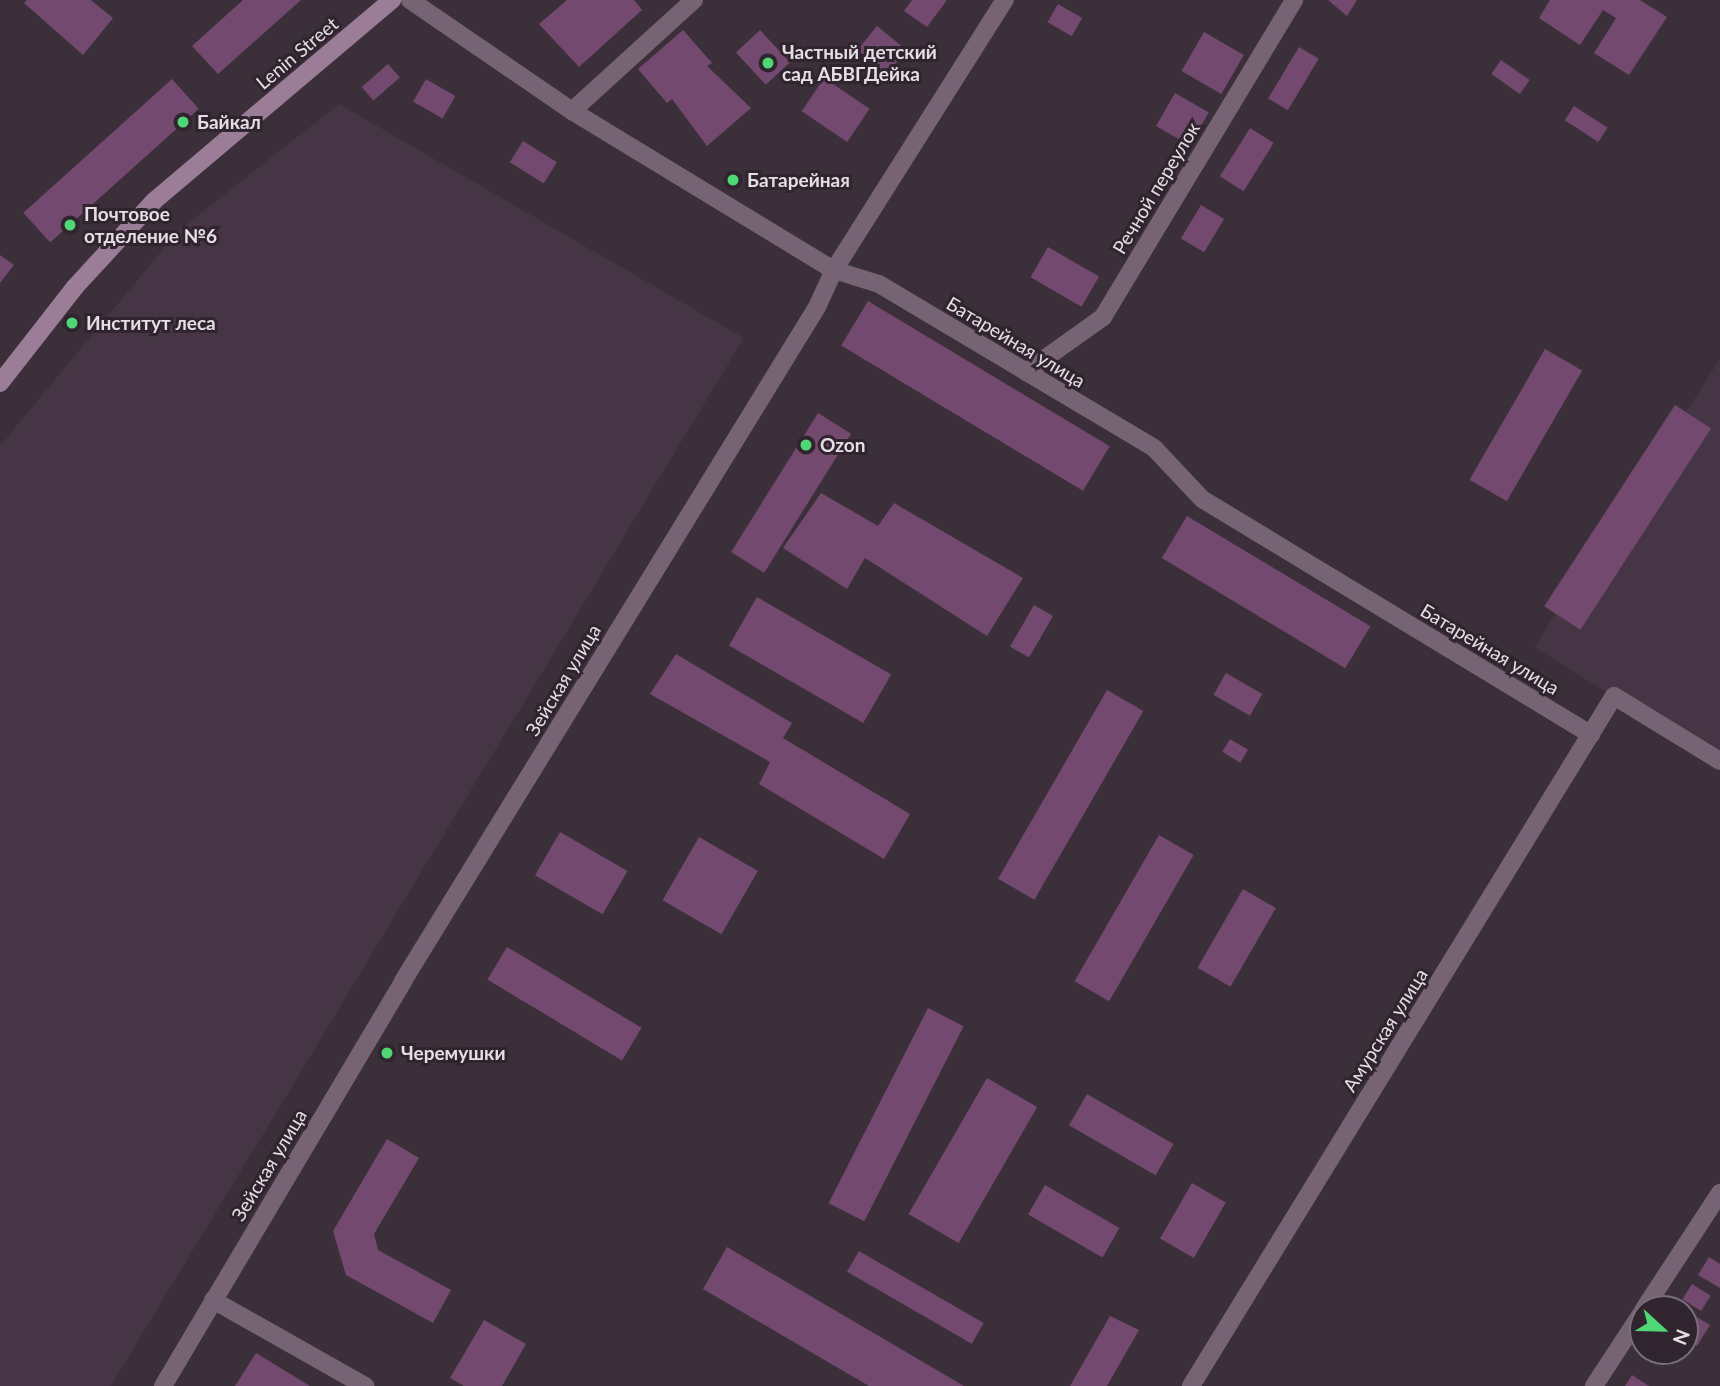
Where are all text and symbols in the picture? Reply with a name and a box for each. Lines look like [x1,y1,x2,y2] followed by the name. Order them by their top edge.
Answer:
[251,12,343,94] street label: Lenin Street
[782,41,937,85] place label: Частный детский сад АБВГДейка
[760,55,776,71] marker: Частный детский сад АБВГДейка
[197,111,261,133] place label: Байкал
[175,114,191,130] marker: Байкал
[1108,118,1204,258] street label: Речной переулок
[747,169,850,191] place label: Батарейная
[725,172,741,188] marker: Батарейная
[84,203,217,247] place label: Почтовое отделение №6
[62,217,78,233] marker: Почтовое отделение №6
[943,292,1089,392] street label: Батарейная улица
[86,312,216,334] place label: Институт леса
[64,315,80,331] marker: Институт леса
[820,434,865,456] place label: Ozon
[798,437,814,453] marker: Ozon
[1417,599,1563,699] street label: Батарейная улица
[521,620,605,740] street label: Зейская улица
[1338,964,1432,1096] street label: Амурская улица
[401,1042,505,1064] place label: Черемушки
[379,1045,395,1061] marker: Черемушки
[227,1105,311,1225] street label: Зейская улица
[1629,1295,1699,1365] north arrow
[1669,1326,1695,1348] text: N

